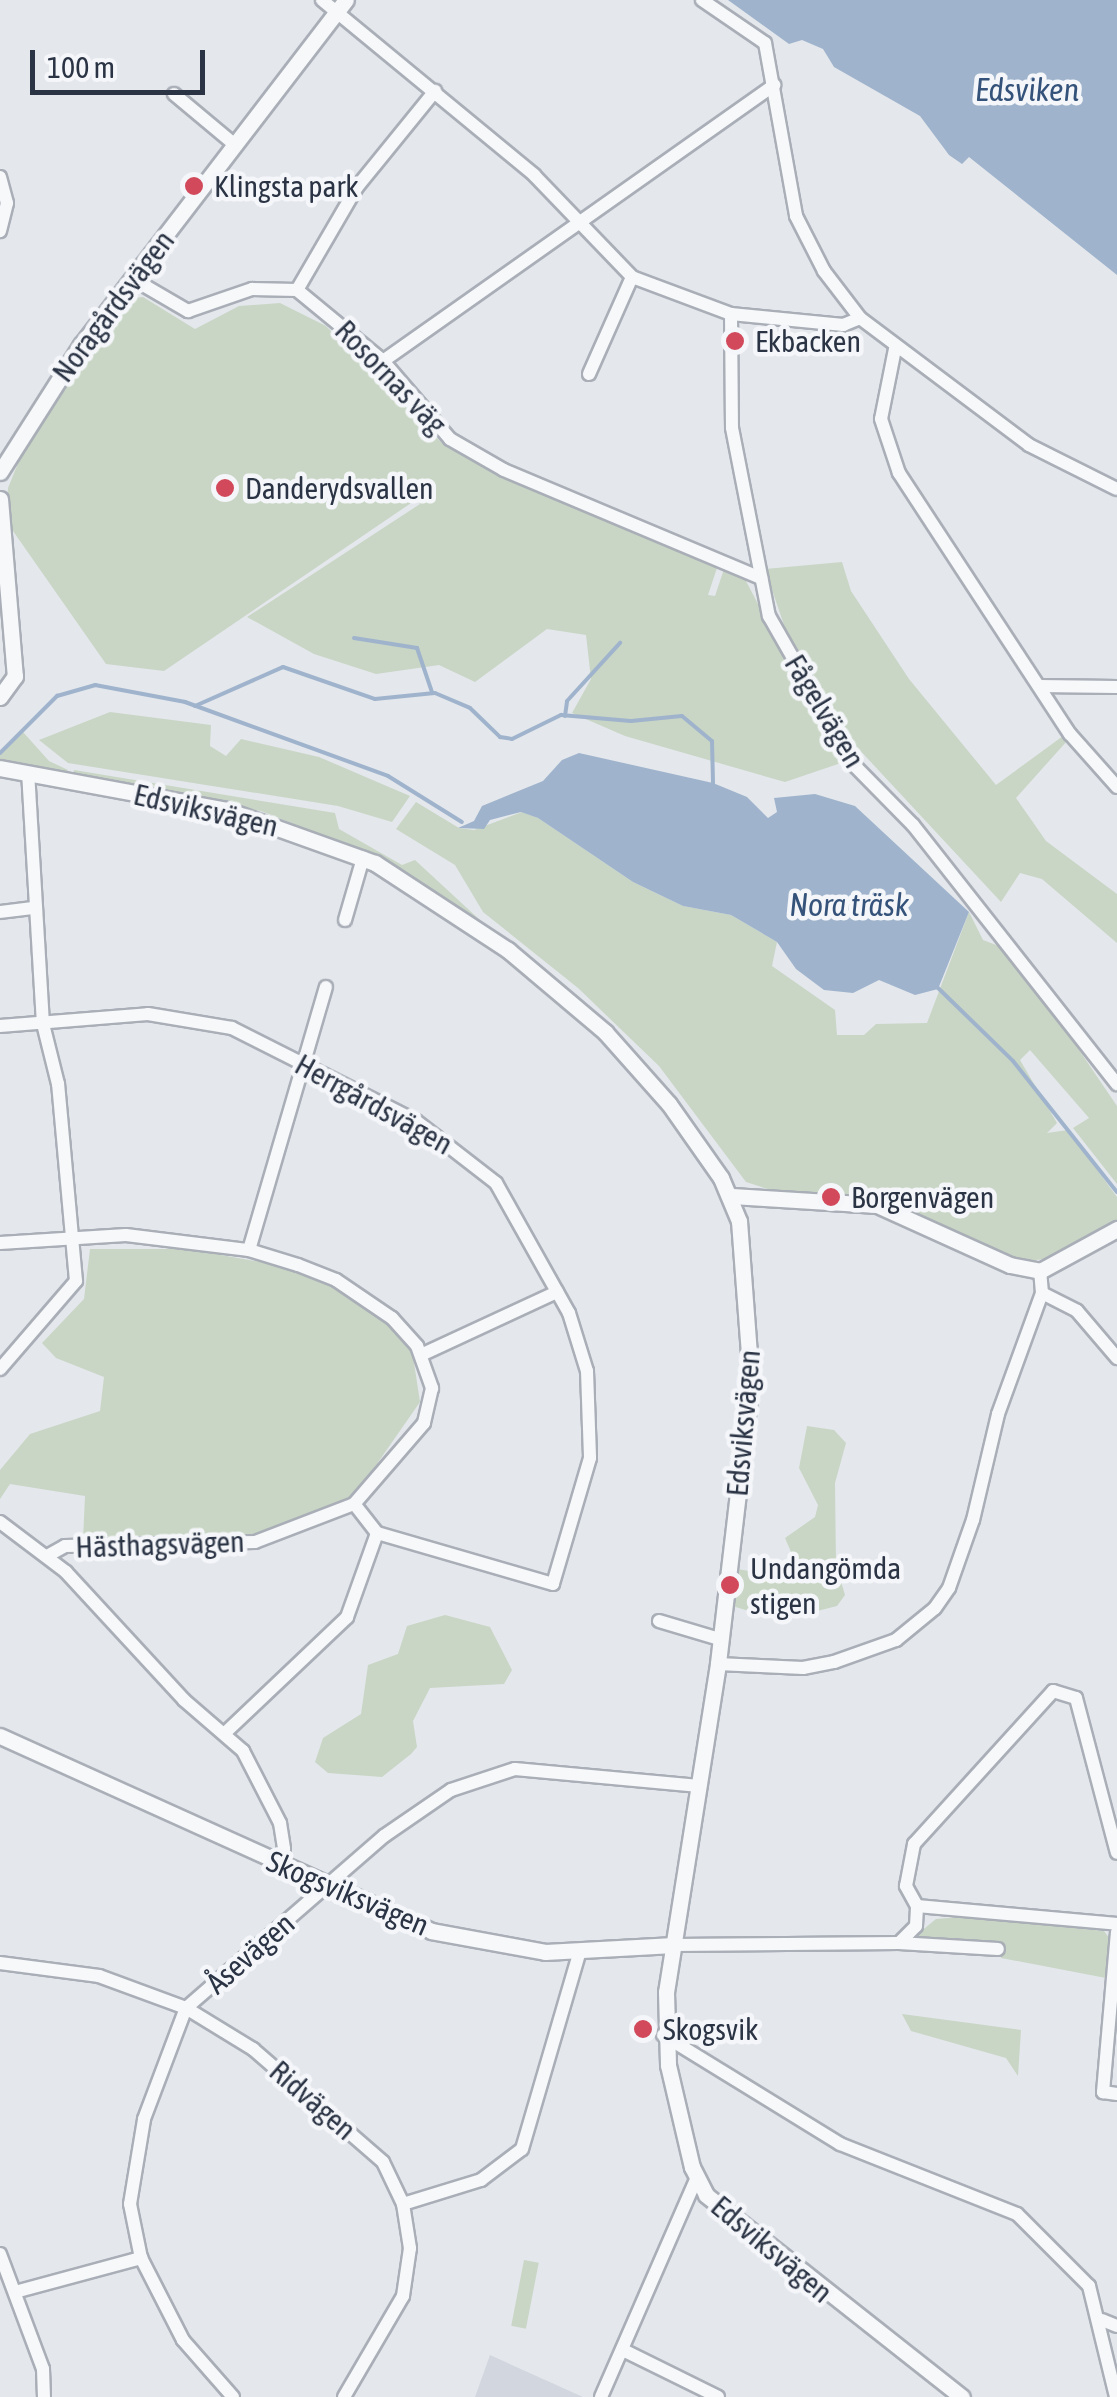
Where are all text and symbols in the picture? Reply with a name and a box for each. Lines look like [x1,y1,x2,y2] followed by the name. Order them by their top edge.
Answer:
[35,30,210,92] scale bar
[47,50,115,84] text: 100 m
[975,71,1079,109] water label: Edsviken
[214,168,359,204] place label: Klingsta park
[183,175,205,197] marker: Klingsta park
[44,223,182,389] street label: Noragårdsvägen
[328,312,454,442] street label: Rosornas väg
[755,323,861,359] place label: Ekbacken
[724,330,746,352] marker: Ekbacken
[245,470,434,506] place label: Danderydsvallen
[214,477,236,499] marker: Danderydsvallen
[777,648,873,774] street label: Fågelvägen
[130,776,282,844] street label: Edsviksvägen
[789,886,909,924] water label: Nora träsk
[289,1046,459,1162] street label: Herrgårdsvägen
[851,1179,994,1215] place label: Borgenvägen
[820,1186,842,1208] marker: Borgenvägen
[719,1348,767,1498] street label: Edsviksvägen
[75,1523,245,1565] street label: Hästhagsvägen
[750,1550,901,1620] place label: Undangömda stigen
[719,1574,741,1596] marker: Undangömda stigen
[262,1843,434,1943] street label: Skogsviksvägen
[199,1905,301,2001] street label: Åsevägen
[663,2011,758,2047] place label: Skogsvik
[632,2018,654,2040] marker: Skogsvik
[262,2053,364,2147] street label: Ridvägen
[704,2188,840,2310] street label: Edsviksvägen

